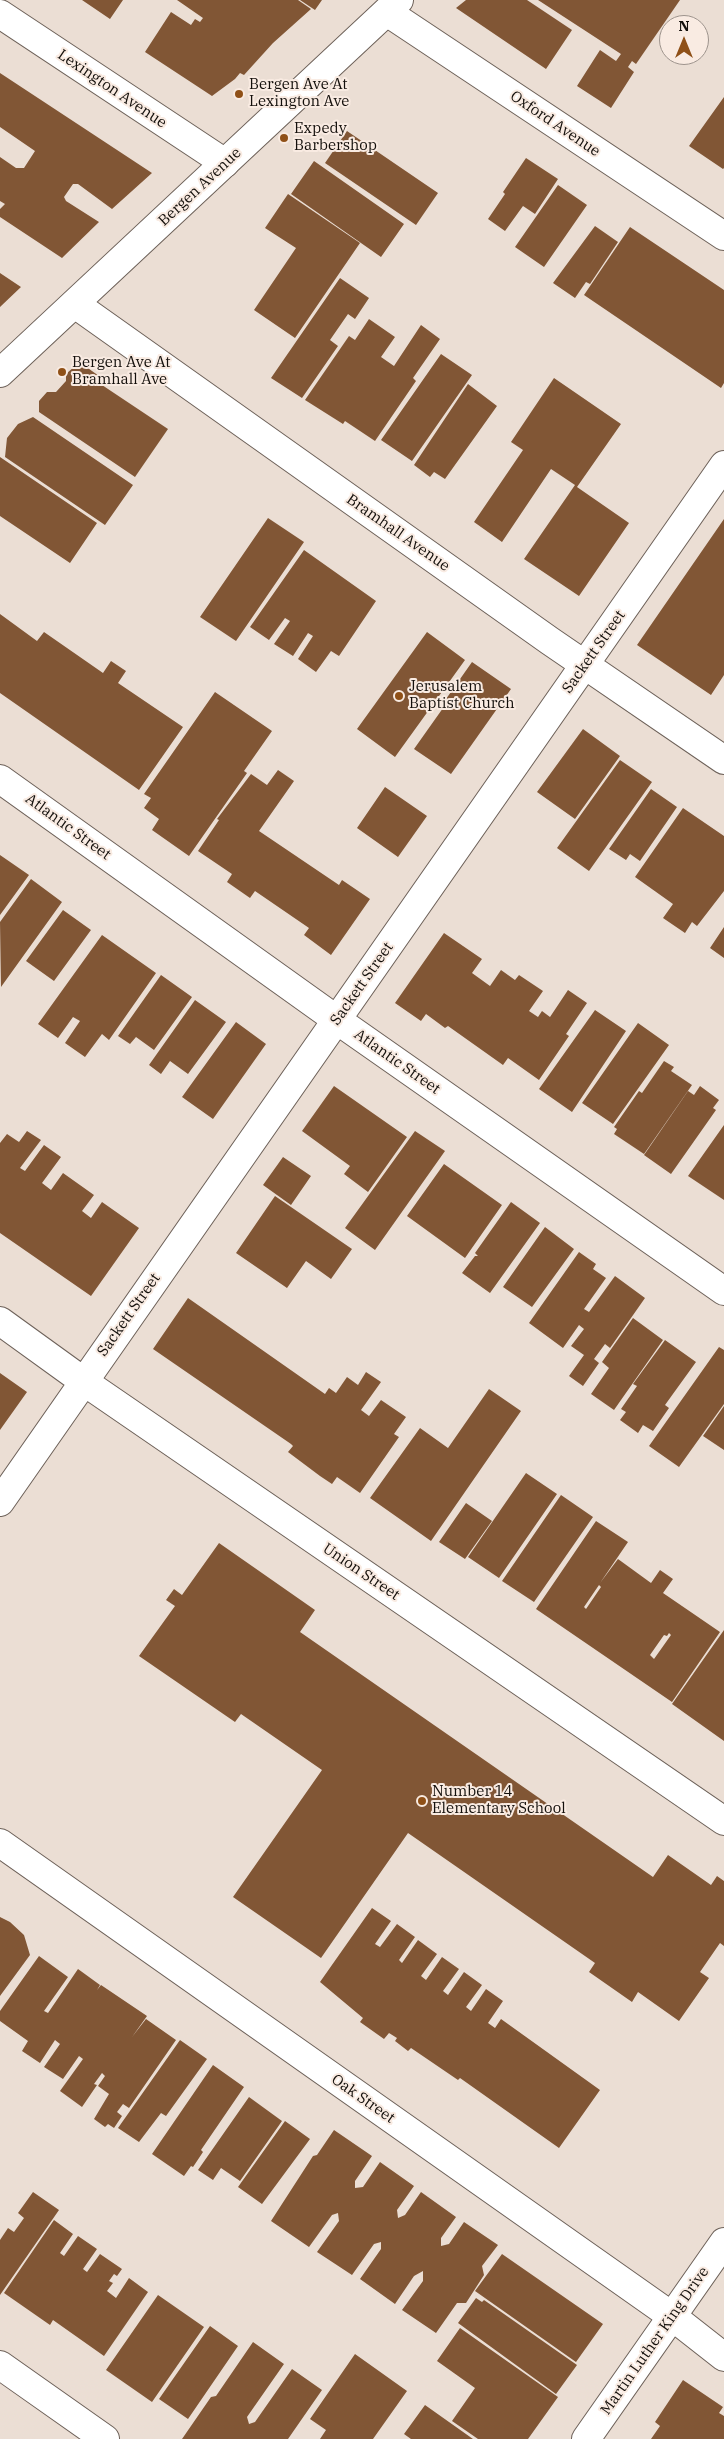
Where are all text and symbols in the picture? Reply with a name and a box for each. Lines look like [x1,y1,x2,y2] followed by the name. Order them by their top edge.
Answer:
[659,15,709,65] north arrow
[678,17,690,35] text: N
[54,46,170,132] street label: Lexington Avenue
[249,76,349,111] place label: Bergen Ave At Lexington Ave
[507,87,603,161] street label: Oxford Avenue
[233,88,245,100] marker: Bergen Ave At Lexington Ave
[294,120,377,155] place label: Expedy Barbershop
[278,132,290,144] marker: Expedy Barbershop
[155,144,245,230] street label: Bergen Avenue
[72,354,171,389] place label: Bergen Ave At Bramhall Ave
[56,366,68,378] marker: Bergen Ave At Bramhall Ave
[343,491,453,575] street label: Bramhall Avenue
[559,607,629,697] street label: Sackett Street
[409,678,515,713] place label: Jerusalem Baptist Church
[393,690,405,702] marker: Jerusalem Baptist Church
[22,790,114,864] street label: Atlantic Street
[327,939,397,1029] street label: Sackett Street
[350,1026,444,1098] street label: Atlantic Street
[94,1270,164,1360] street label: Sackett Street
[319,1540,403,1604] street label: Union Street
[432,1783,566,1818] place label: Number 14 Elementary School
[416,1795,428,1807] marker: Number 14 Elementary School
[328,2071,398,2127] street label: Oak Street
[597,2264,713,2418] street label: Martin Luther King Drive

